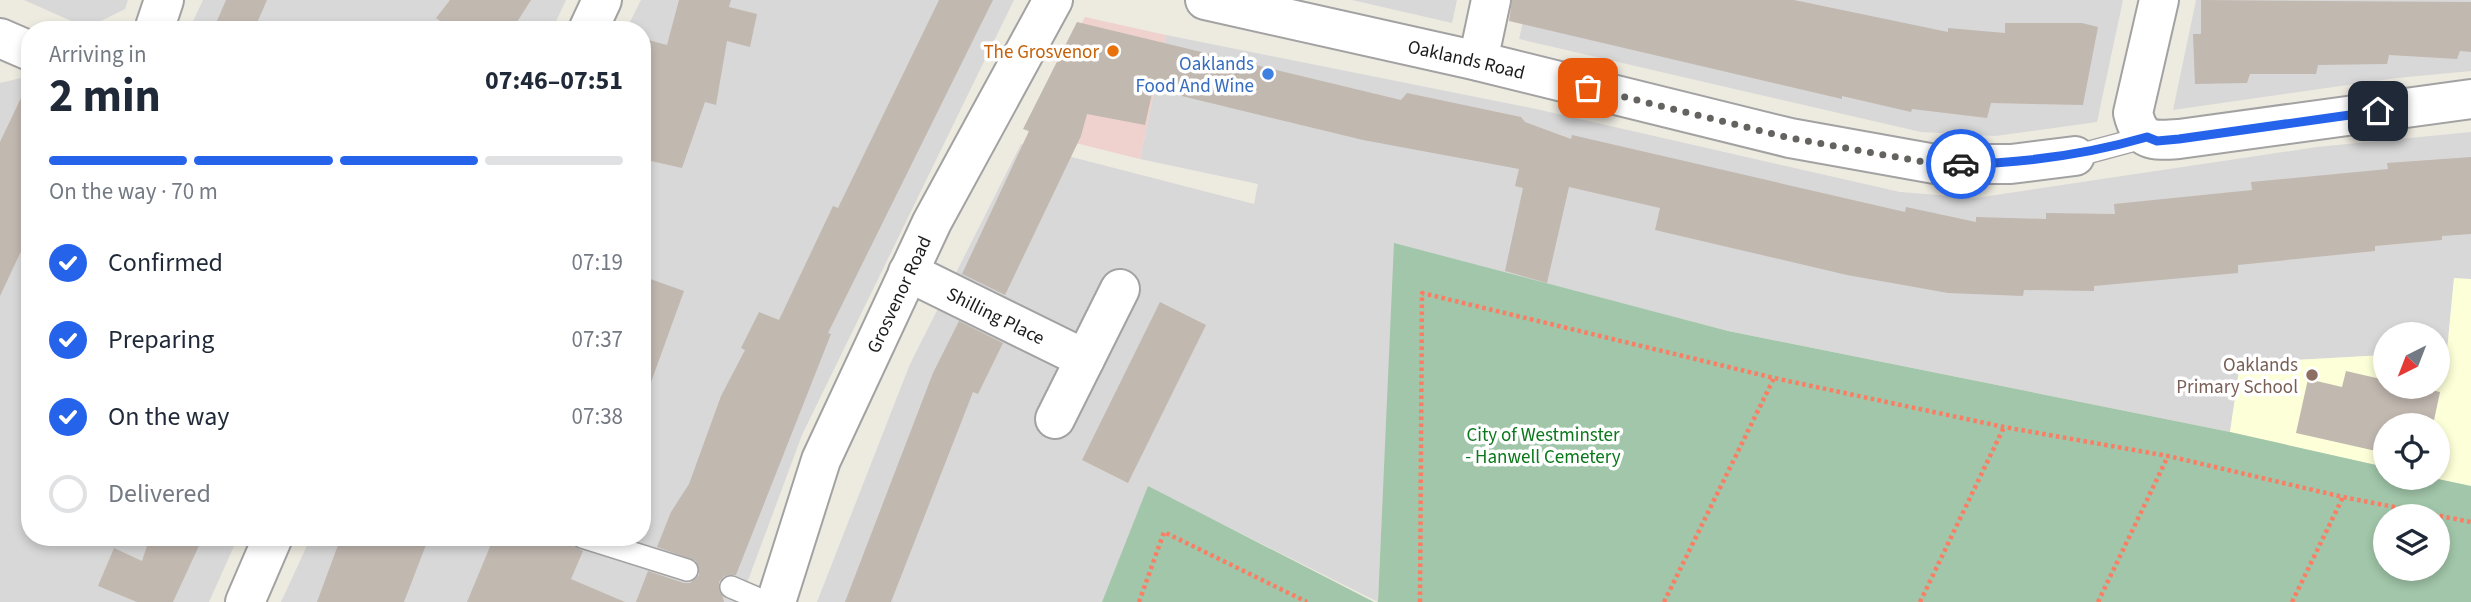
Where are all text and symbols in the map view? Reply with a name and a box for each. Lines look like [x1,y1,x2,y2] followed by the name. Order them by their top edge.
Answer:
[1405,34,1528,87] street label: Oaklands Road
[49,38,147,71] text: Arriving in
[983,39,1099,66] place label: The Grosvenor
[1105,43,1121,59] marker: The Grosvenor
[1135,51,1254,100] place label: Oaklands Food And Wine
[1558,58,1618,118] pin
[485,62,623,99] text: 07:46–07:51
[49,64,161,129] text: 2 min
[1260,66,1276,82] marker: Oaklands Food And Wine
[1569,69,1607,107] icon: bag
[2348,81,2408,141] pin
[2359,92,2397,130] icon: home
[1926,129,1996,199] courier
[1942,145,1980,183] icon: car
[49,175,218,208] text: On the way · 70 m
[861,232,939,358] street label: Grosvenor Road
[49,244,87,282] icon: check
[108,244,223,281] text: Confirmed
[572,246,623,279] text: 07:19
[942,281,1049,352] street label: Shilling Place
[49,321,87,359] icon: check
[108,321,214,358] text: Preparing
[2373,322,2450,399] north arrow
[2373,322,2450,581] map controls
[572,323,623,356] text: 07:37
[2176,352,2298,401] place label: Oaklands Primary School
[2304,367,2320,383] marker: Oaklands Primary School
[49,398,87,436] icon: check
[108,398,229,435] text: On the way
[572,400,623,433] text: 07:38
[2373,413,2450,490] button: locate
[1465,422,1621,471] park label: City of Westminster - Hanwell Cemetery
[108,475,211,512] text: Delivered
[2373,504,2450,581] button: layers

